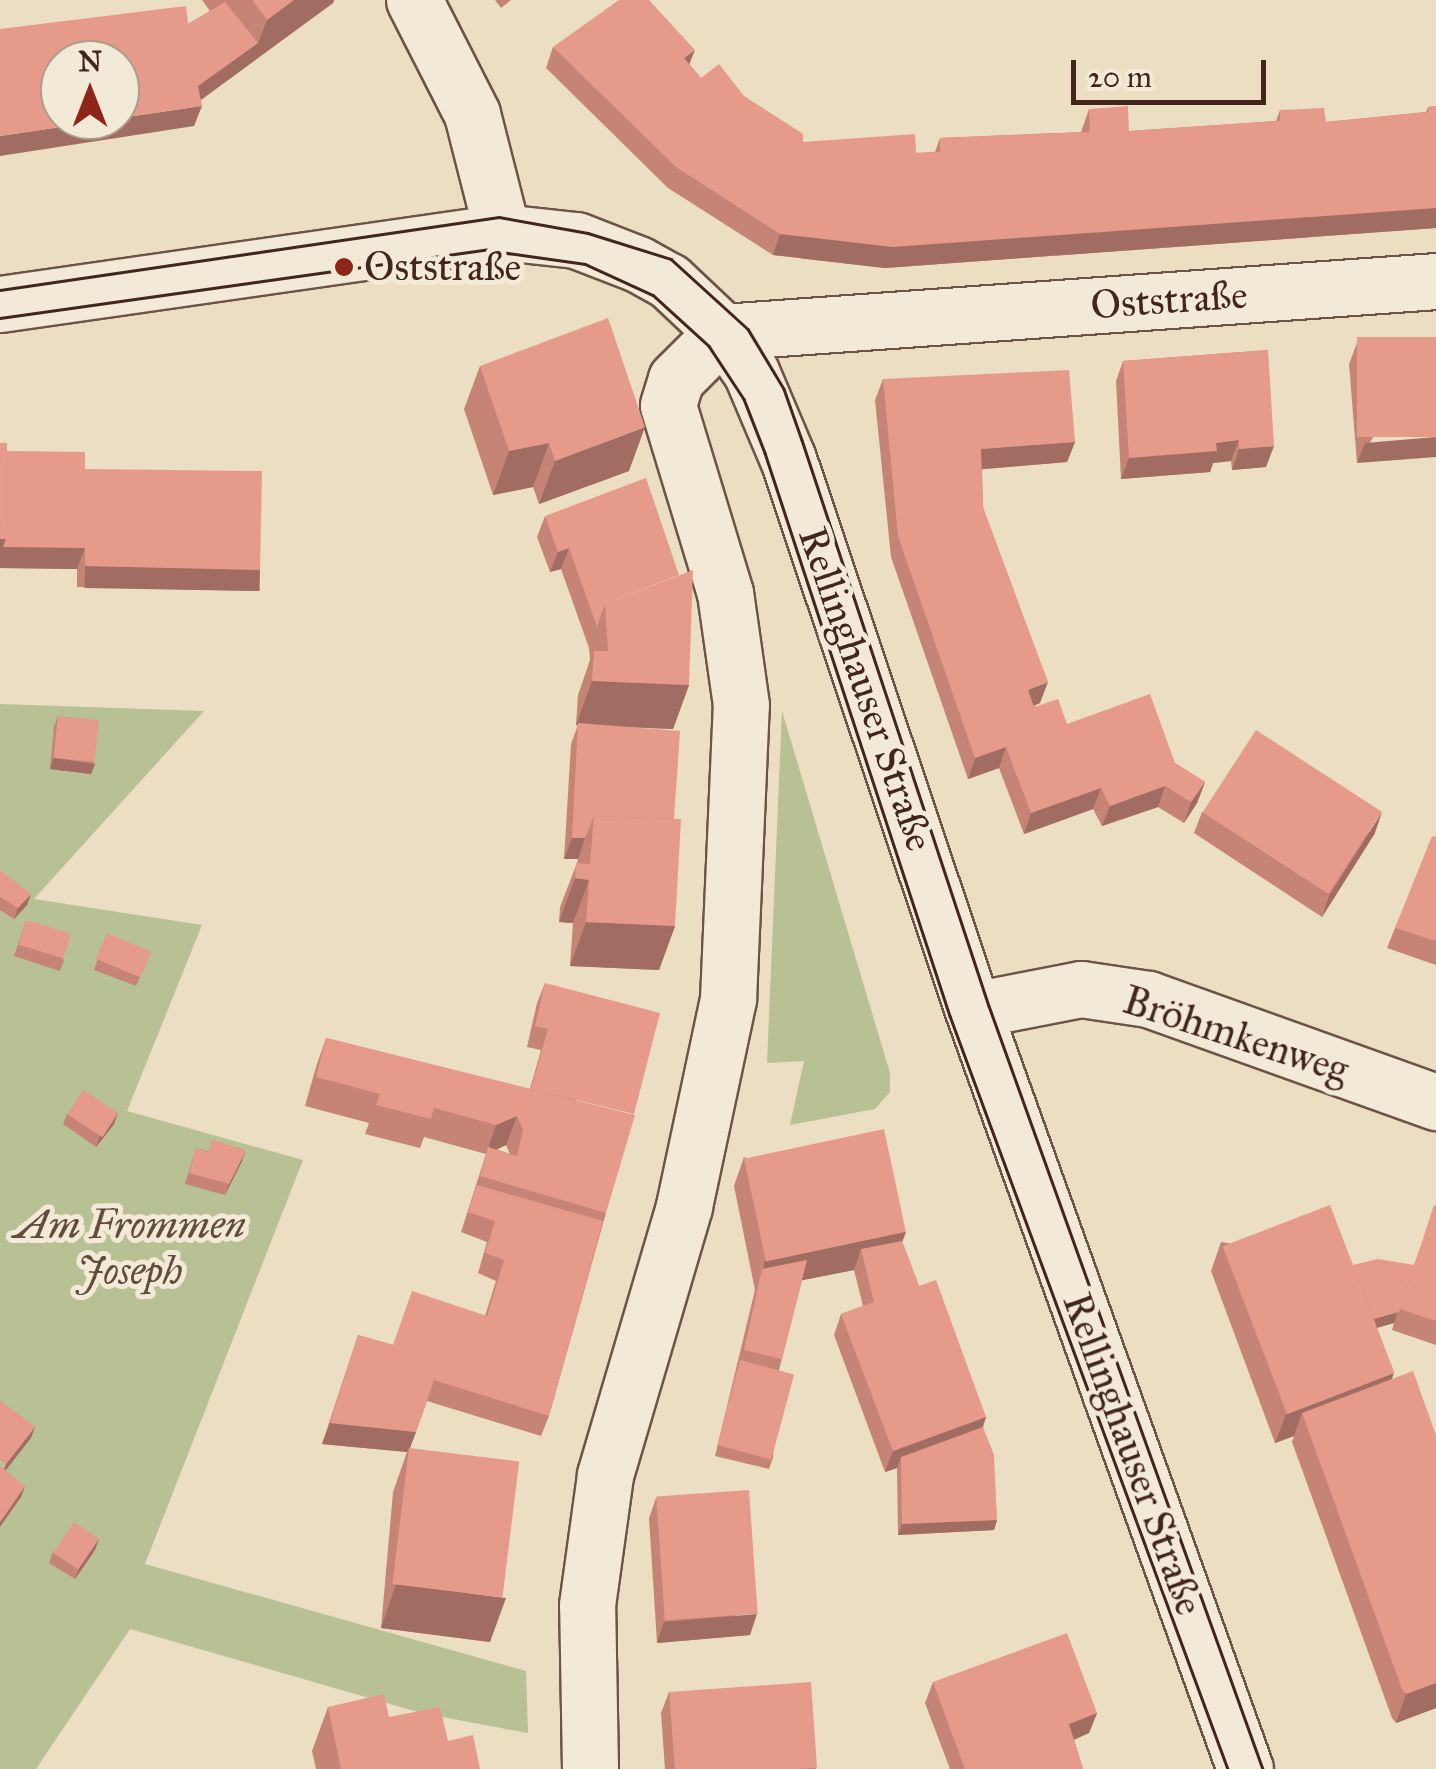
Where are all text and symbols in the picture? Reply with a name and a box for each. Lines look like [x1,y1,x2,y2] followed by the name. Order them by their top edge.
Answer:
[40,40,140,140] north arrow
[1076,40,1271,102] scale bar
[78,44,102,79] text: N
[1088,59,1152,95] text: 20 m
[364,243,521,291] place label: Oststraße
[333,256,355,278] marker: Oststraße
[1089,271,1249,329] street label: Oststraße
[788,521,944,857] street label: Rellinghauser Straße
[1117,976,1355,1094] street label: Bröhmkenweg
[14,1201,246,1295] park label: Am Frommen Joseph
[1052,1286,1214,1622] street label: Rellinghauser Straße

